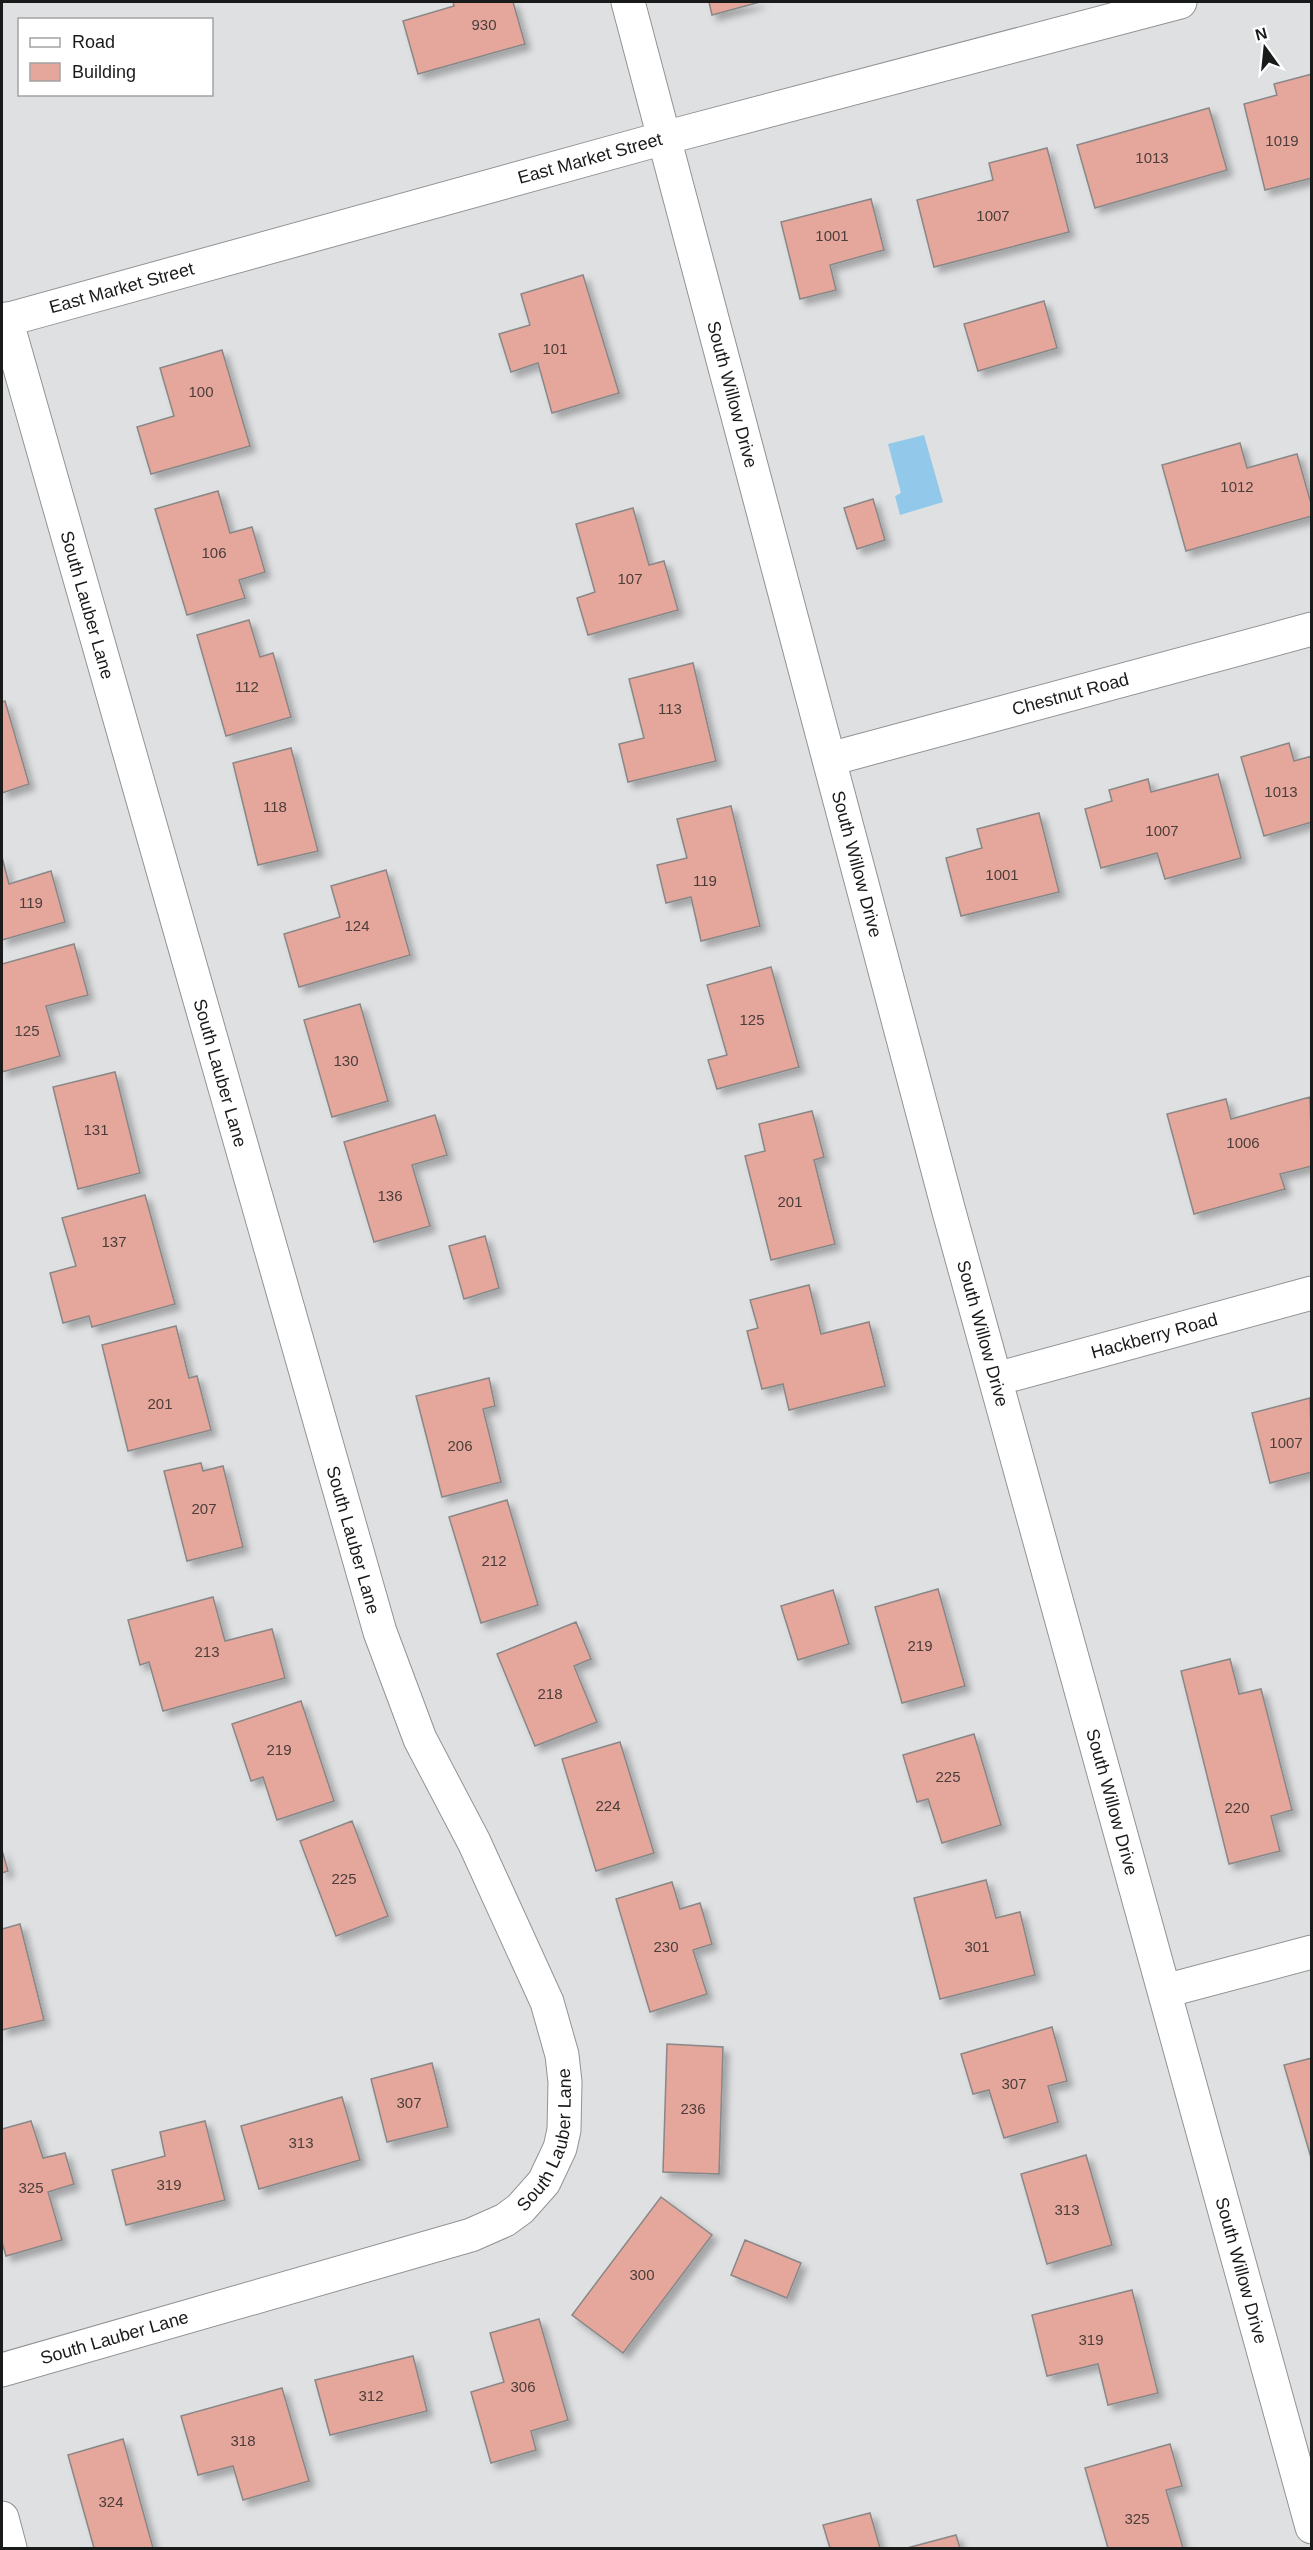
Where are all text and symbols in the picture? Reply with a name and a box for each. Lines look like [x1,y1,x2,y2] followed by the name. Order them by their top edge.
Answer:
[471,16,497,33] house number: 930
[18,18,213,96] legend
[1235,18,1295,78] north arrow
[1253,24,1269,44] text: N
[72,32,115,52] text: Road
[72,62,136,82] text: Building
[515,129,665,188] street label: East Market Street
[1265,132,1299,149] house number: 1019
[1135,149,1169,166] house number: 1013
[976,207,1010,224] house number: 1007
[815,227,849,244] house number: 1001
[47,258,196,317] street label: East Market Street
[703,319,761,470] street label: South Willow Drive
[542,340,568,357] house number: 101
[188,383,214,400] house number: 100
[1220,478,1254,495] house number: 1012
[56,529,118,681] street label: South Lauber Lane
[201,544,227,561] house number: 106
[617,570,643,587] house number: 107
[1010,669,1131,719] street label: Chestnut Road
[235,678,259,695] house number: 112
[658,700,682,717] house number: 113
[1264,783,1298,800] house number: 1013
[828,789,886,940] street label: South Willow Drive
[263,798,287,815] house number: 118
[1145,822,1179,839] house number: 1007
[985,866,1019,883] house number: 1001
[693,872,717,889] house number: 119
[19,894,43,911] house number: 119
[344,917,370,934] house number: 124
[189,997,251,1149] street label: South Lauber Lane
[739,1011,765,1028] house number: 125
[14,1022,40,1039] house number: 125
[333,1052,359,1069] house number: 130
[83,1121,109,1138] house number: 131
[1226,1134,1260,1151] house number: 1006
[377,1187,403,1204] house number: 136
[777,1193,803,1210] house number: 201
[101,1233,127,1250] house number: 137
[953,1258,1012,1409] street label: South Willow Drive
[1089,1309,1220,1363] street label: Hackberry Road
[147,1395,173,1412] house number: 201
[1269,1434,1303,1451] house number: 1007
[447,1437,473,1454] house number: 206
[322,1464,384,1616] street label: South Lauber Lane
[191,1500,217,1517] house number: 207
[481,1552,507,1569] house number: 212
[907,1637,933,1654] house number: 219
[194,1643,220,1660] house number: 213
[537,1685,563,1702] house number: 218
[1082,1727,1142,1878] street label: South Willow Drive
[266,1741,292,1758] house number: 219
[935,1768,961,1785] house number: 225
[595,1797,621,1814] house number: 224
[1224,1799,1250,1816] house number: 220
[331,1870,357,1887] house number: 225
[653,1938,679,1955] house number: 230
[964,1938,990,1955] house number: 301
[513,2067,575,2215] street label: South Lauber Lane
[1001,2075,1027,2092] house number: 307
[396,2094,422,2111] house number: 307
[680,2100,706,2117] house number: 236
[288,2134,314,2151] house number: 313
[156,2176,182,2193] house number: 319
[18,2179,44,2196] house number: 325
[1211,2195,1271,2346] street label: South Willow Drive
[1054,2201,1080,2218] house number: 313
[629,2266,655,2283] house number: 300
[38,2307,191,2368] street label: South Lauber Lane
[1078,2331,1104,2348] house number: 319
[510,2378,536,2395] house number: 306
[358,2387,384,2404] house number: 312
[230,2432,256,2449] house number: 318
[98,2493,124,2510] house number: 324
[1124,2510,1150,2527] house number: 325

